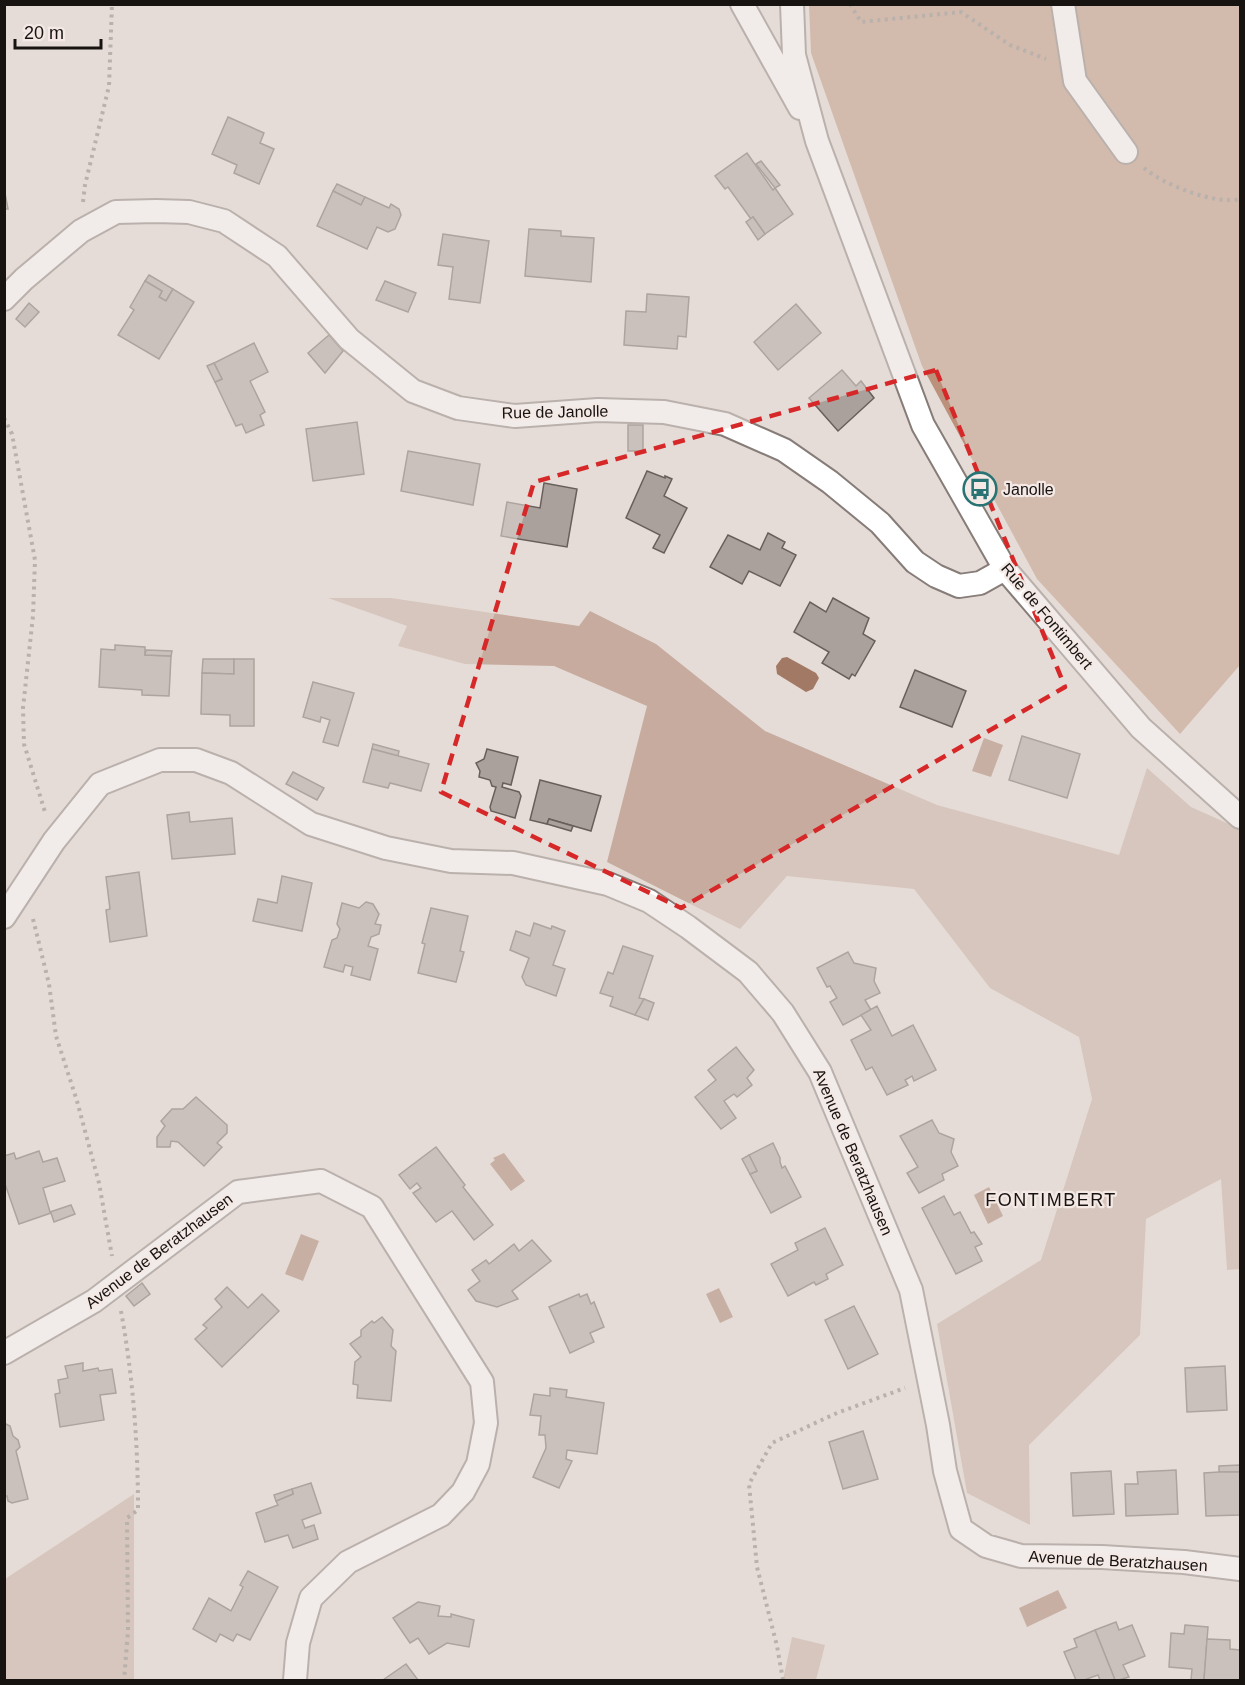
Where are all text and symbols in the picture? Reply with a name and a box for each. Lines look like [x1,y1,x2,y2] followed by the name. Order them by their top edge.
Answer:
[15,12,100,50] scale bar
[24,23,64,43] text: 20 m
[501,403,609,421] street label: Rue de Janolle
[962,471,998,507] bus stop icon: Janolle
[1003,481,1054,498] place label: Janolle
[998,560,1096,673] street label: Rue de Fontimbert
[810,1066,896,1238] street label: Avenue de Beratzhausen
[82,1190,236,1312] street label: Avenue de Beratzhausen
[985,1190,1117,1210] district label: FONTIMBERT
[1028,1548,1208,1574] street label: Avenue de Beratzhausen

